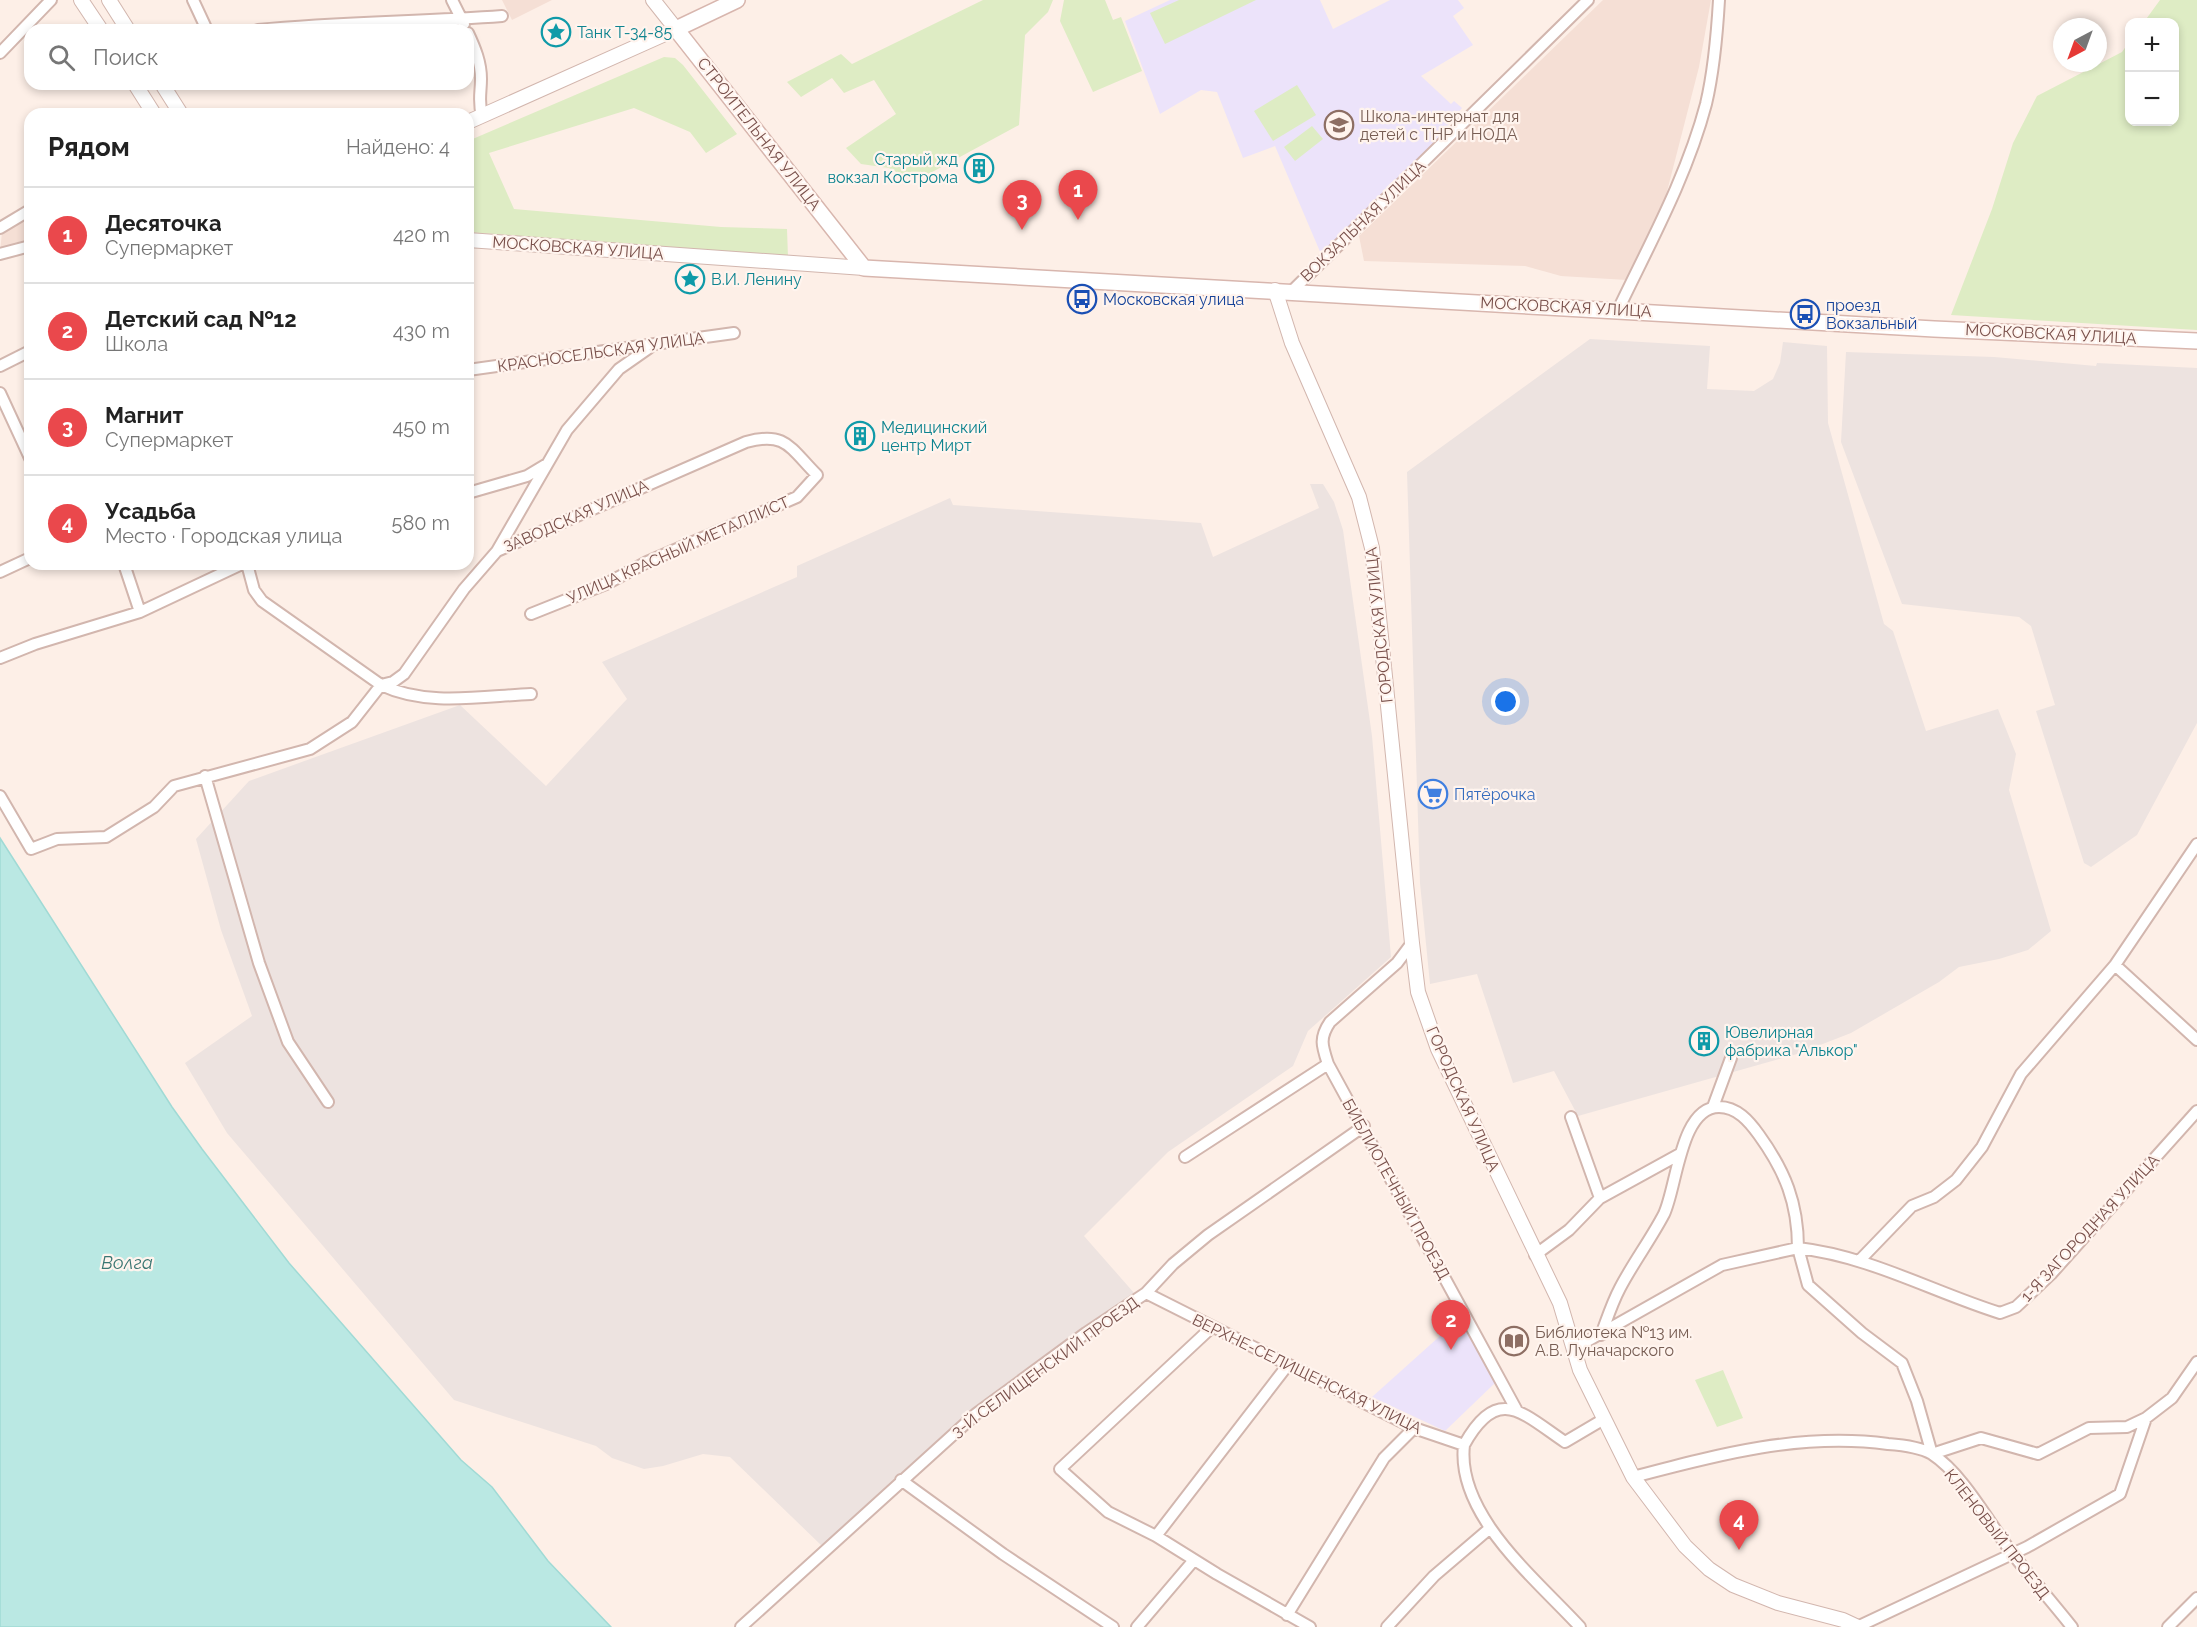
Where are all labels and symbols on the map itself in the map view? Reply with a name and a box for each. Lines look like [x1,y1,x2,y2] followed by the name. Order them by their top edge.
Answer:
[540,16,572,48] place icon: Танк Т-34-85
[2053,18,2107,72] north arrow
[577,23,672,42] place label: Танк Т-34-85
[693,54,825,214] street label: СТРОИТЕЛЬНАЯ УЛИЦА
[1360,107,1519,144] place label: Школа-интернат для детей с ТНР и НОДА
[1323,109,1355,141] school or university icon: Школа-интернат для детей с ТНР и НОДА
[827,150,958,187] place label: Старый жд вокзал Кострома
[963,152,995,184] building icon: Старый жд вокзал Кострома
[1296,156,1430,286] street label: ВОКЗАЛЬНАЯ УЛИЦА
[1058,170,1098,220] pin: 1
[1002,180,1042,230] pin: 3
[492,233,664,263] street label: МОСКОВСКАЯ УЛИЦА
[674,263,706,295] place icon: В.И. Ленину
[711,270,802,289] place label: В.И. Ленину
[1066,283,1098,315] bus stop icon: Московская улица
[1103,290,1244,309] place label: Московская улица
[1480,293,1652,321] street label: МОСКОВСКАЯ УЛИЦА
[1826,296,1917,333] place label: проезд Вокзальный
[1789,298,1821,330] bus stop icon: проезд Вокзальный
[1965,320,2137,348] street label: МОСКОВСКАЯ УЛИЦА
[496,328,706,376] street label: КРАСНОСЕЛЬСКАЯ УЛИЦА
[881,418,987,455] place label: Медицинский центр Мирт
[844,420,876,452] building icon: Медицинский центр Мирт
[501,475,651,556] street label: ЗАВОДСКАЯ УЛИЦА
[564,492,792,608] street label: УЛИЦА КРАСНЫЙ МЕТАЛЛИСТ
[1361,546,1397,704] street label: ГОРОДСКАЯ УЛИЦА
[1491,687,1520,716] your location
[1417,778,1449,810] supermarket icon: Пятёрочка
[1454,785,1535,804] place label: Пятёрочка
[1725,1023,1858,1060] place label: Ювелирная фабрика "Алькор"
[1422,1024,1504,1175] street label: ГОРОДСКАЯ УЛИЦА
[1688,1025,1720,1057] building icon: Ювелирная фабрика "Алькор"
[1338,1095,1454,1283] street label: БИБЛИОТЕЧНЫЙ ПРОЕЗД
[2017,1150,2163,1306] street label: 1-Я ЗАГОРОДНАЯ УЛИЦА
[101,1252,153,1273] water label: Волга
[948,1293,1142,1441] street label: 3-Й СЕЛИЩЕНСКИЙ ПРОЕЗД
[1432,1300,1470,1350] pin: 2
[1189,1310,1425,1438] street label: ВЕРХНЕ-СЕЛИЩЕНСКАЯ УЛИЦА
[1535,1323,1692,1360] place label: Библиотека №13 им. А.В. Луначарского
[1498,1325,1530,1357] library icon: Библиотека №13 им. А.В. Луначарского
[1940,1465,2054,1603] street label: КЛЕНОВЫЙ ПРОЕЗД
[1720,1500,1758,1550] pin: 4

